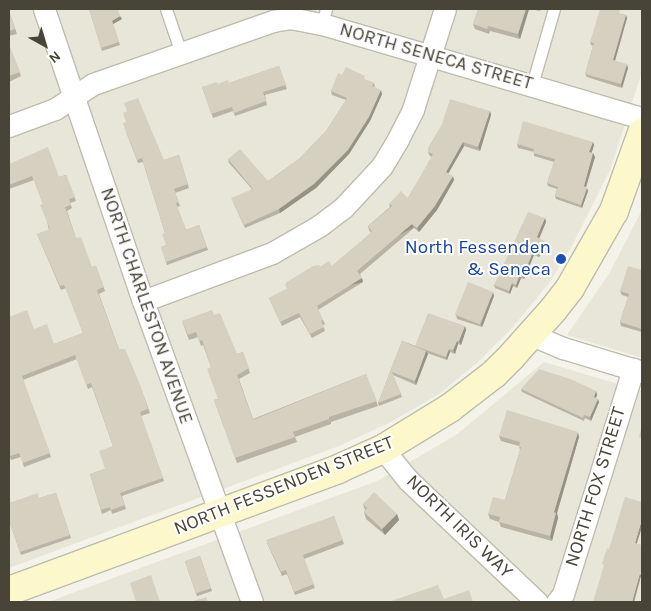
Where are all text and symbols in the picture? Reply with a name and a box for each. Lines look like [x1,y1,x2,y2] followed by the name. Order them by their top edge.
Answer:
[337,18,535,96] street label: NORTH SENECA STREET
[20,20,70,70] north arrow
[46,47,64,67] text: N
[95,185,197,427] street label: NORTH CHARLESTON AVENUE
[405,237,551,281] place label: North Fessenden & Seneca
[555,253,567,265] marker: North Fessenden & Seneca
[561,404,631,570] street label: NORTH FOX STREET
[171,431,397,541] street label: NORTH FESSENDEN STREET
[401,470,517,584] street label: NORTH IRIS WAY

